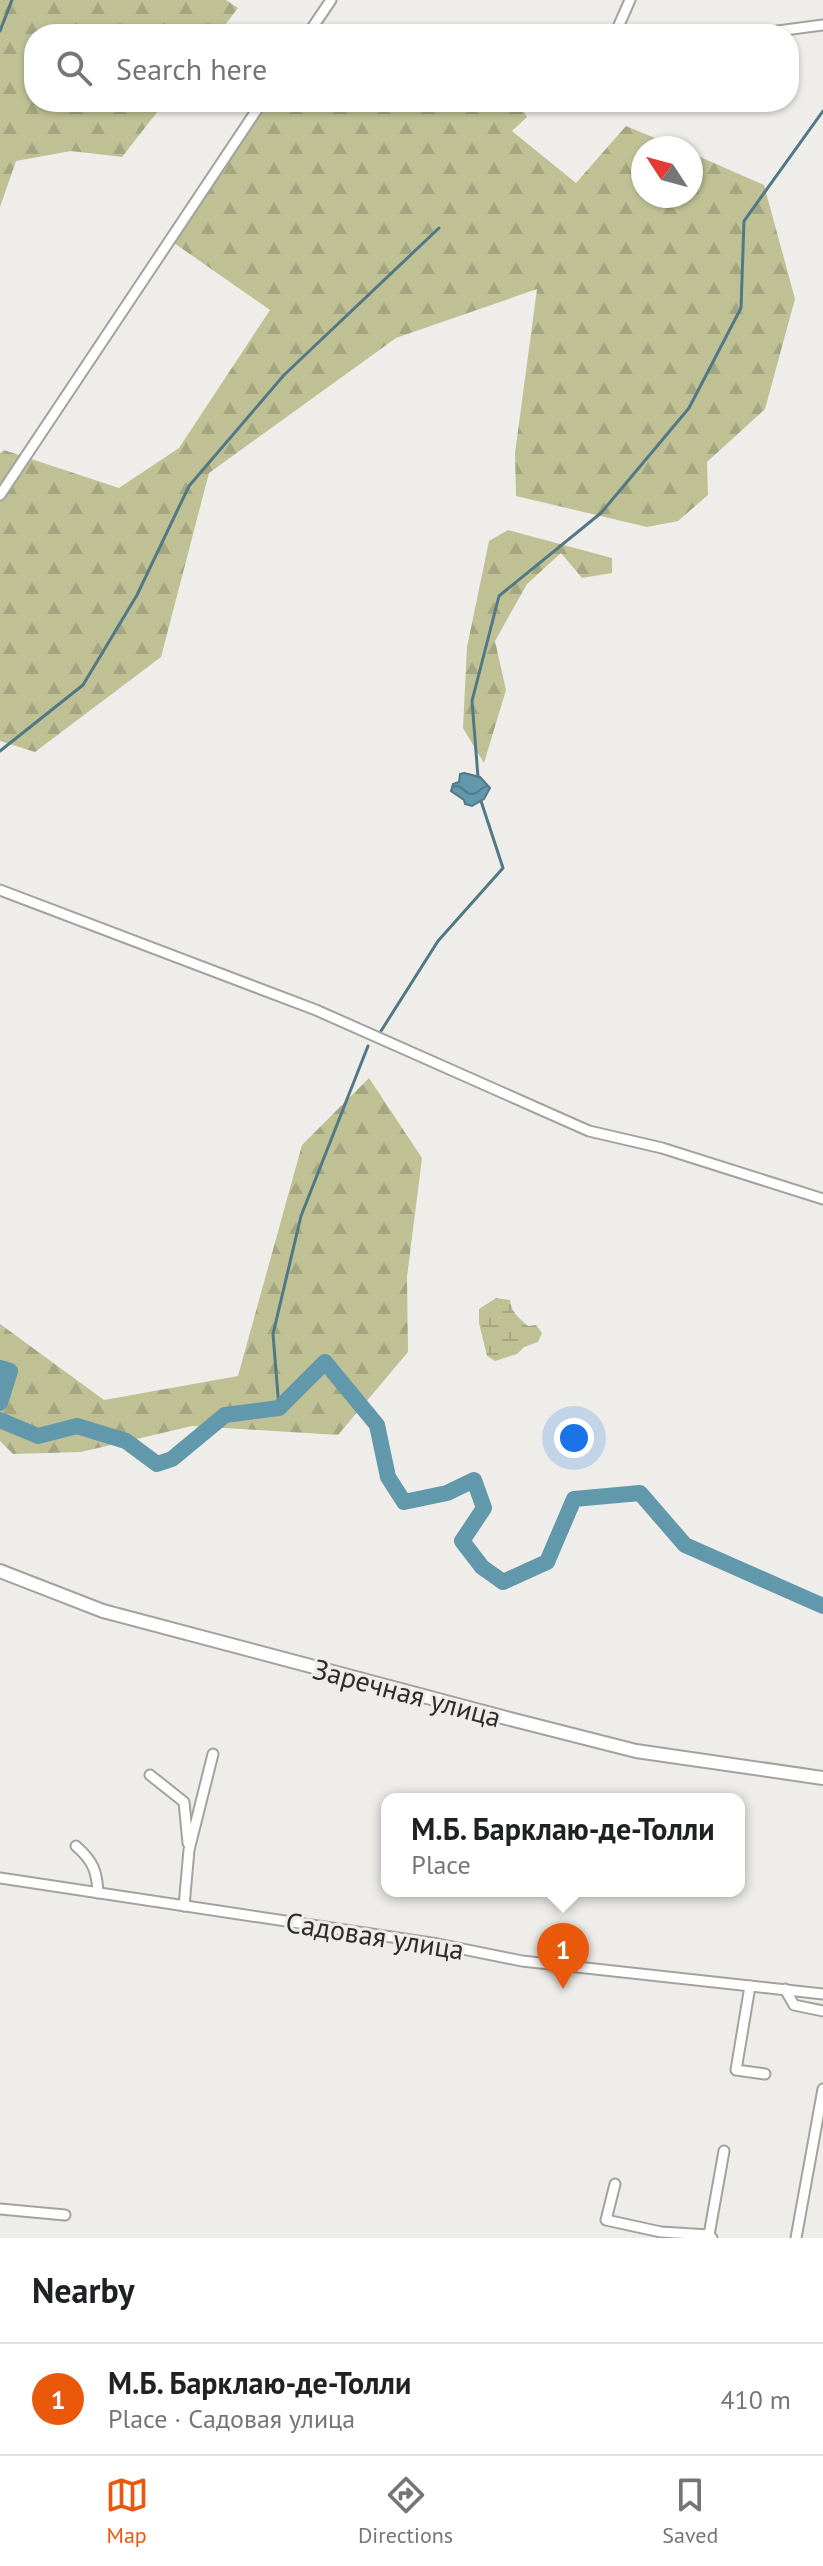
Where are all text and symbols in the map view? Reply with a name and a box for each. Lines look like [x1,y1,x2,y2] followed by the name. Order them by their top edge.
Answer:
[24,24,799,112] search box
[52,46,96,90] icon: search
[116,49,267,88] text: Search here
[631,136,703,208] north arrow
[554,1418,594,1458] your location
[309,1650,505,1735] street label: Заречная улица
[381,1793,745,1897] popup
[411,1809,715,1848] text: М.Б. Барклаю-де-Толли
[411,1848,471,1881] text: Place
[283,1903,467,1968] street label: Садовая улица
[537,1923,589,1989] pin: 1
[32,2268,134,2312] text: Nearby
[108,2363,411,2402] text: М.Б. Барклаю-де-Толли
[51,2383,65,2416] text: 1
[720,2383,791,2416] text: 410 m
[108,2402,355,2435] text: Place · Садовая улица
[105,2473,149,2549] tab: Map
[358,2473,453,2549] tab: Directions
[662,2473,718,2549] tab: Saved

